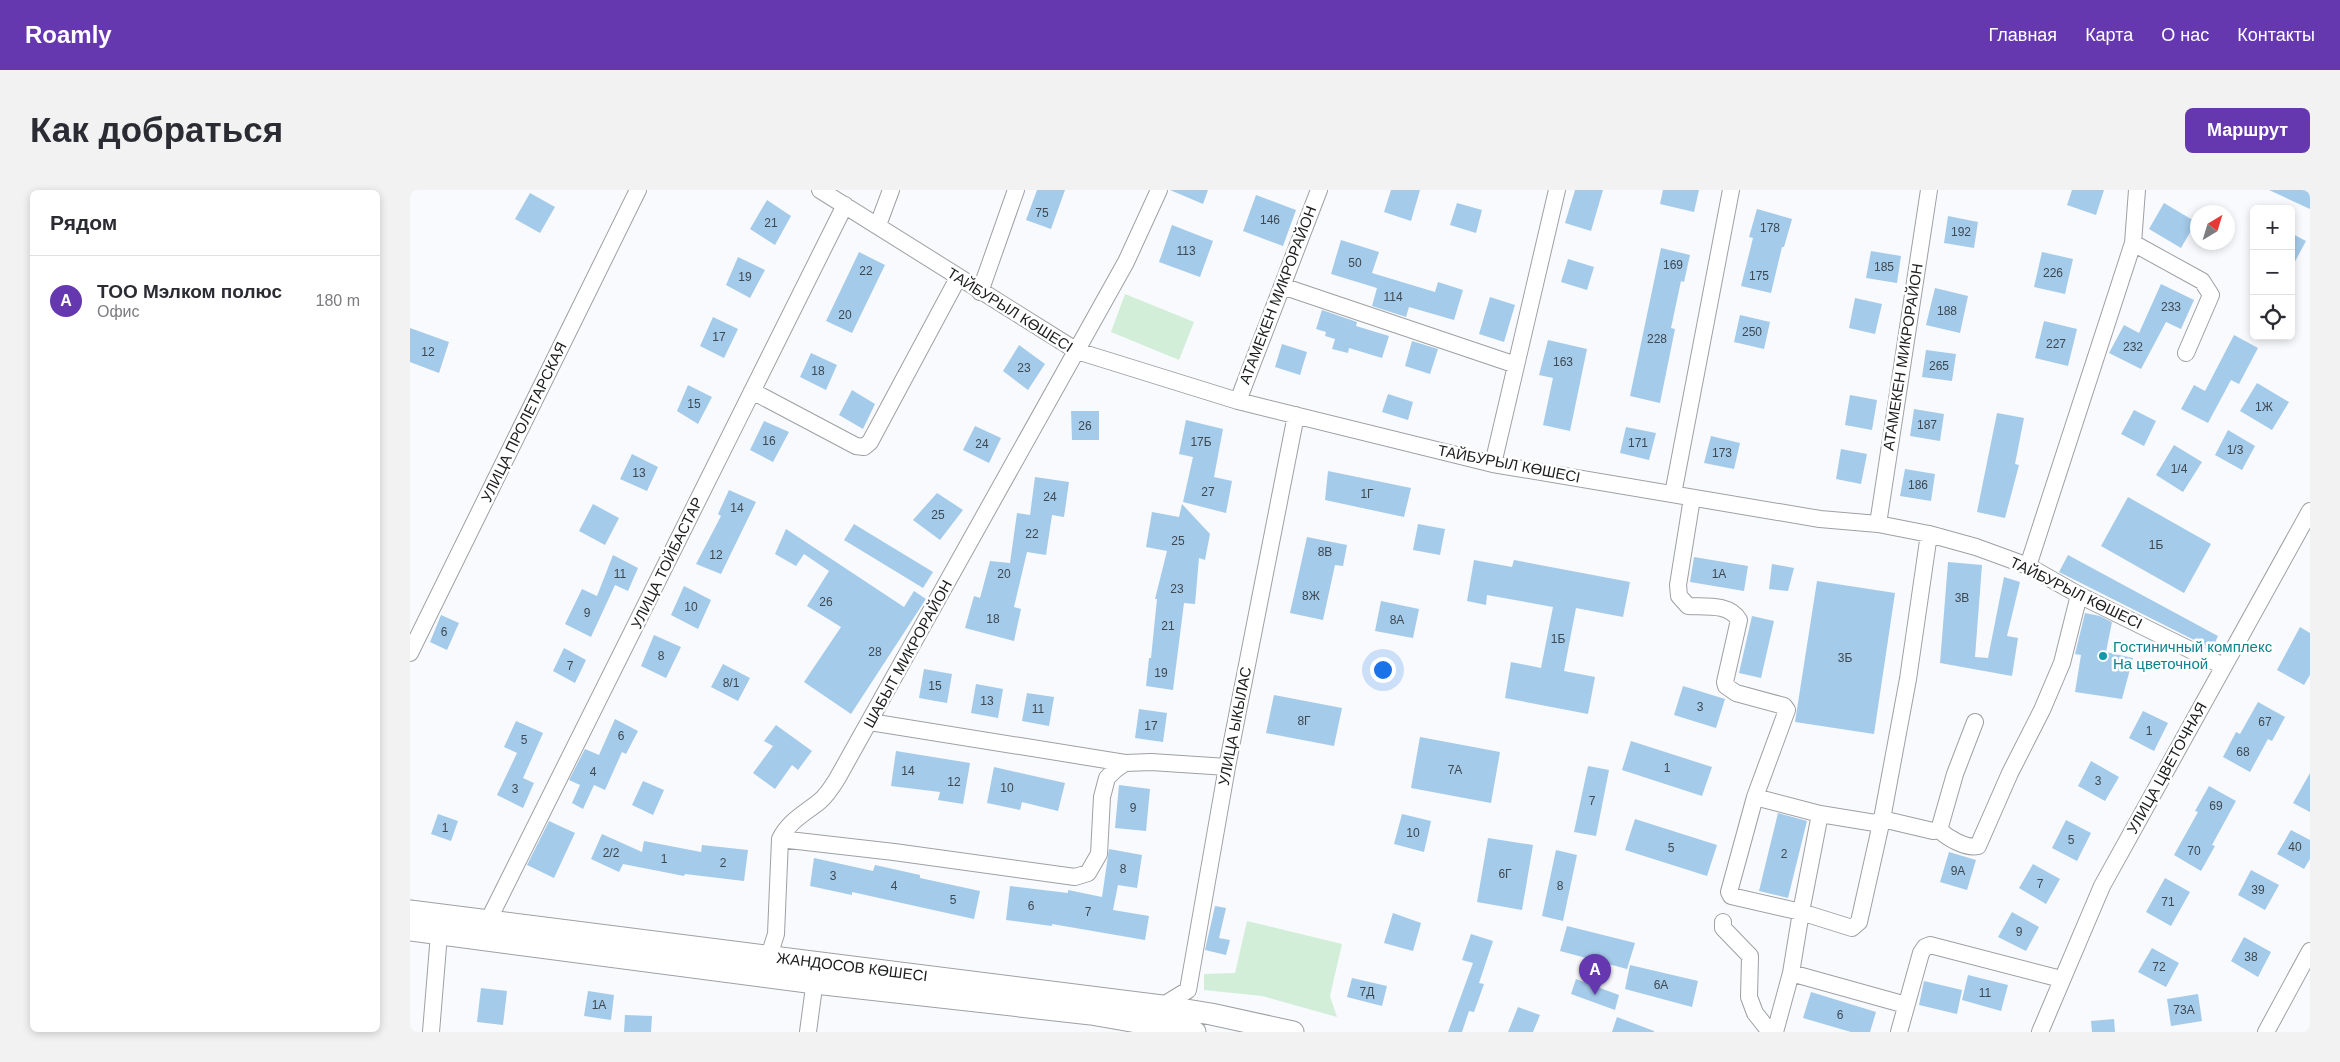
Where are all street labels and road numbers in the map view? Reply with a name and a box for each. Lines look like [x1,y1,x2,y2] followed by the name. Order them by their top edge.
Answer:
[1236,203,1319,386] street label: АТАМЕКЕН МИКРОРАЙОН
[1879,262,1926,452] street label: АТАМЕКЕН МИКРОРАЙОН
[944,264,1076,355] street label: ТАЙБУРЫЛ КӨШЕСІ
[477,339,570,504] street label: УЛИЦА ПРОЛЕТАРСКАЯ
[1436,441,1582,486] street label: ТАЙБУРЫЛ КӨШЕСІ
[627,494,706,631] street label: УЛИЦА ТОЙБАСТАР
[2007,553,2145,632] street label: ТАЙБУРЫЛ КӨШЕСІ
[860,577,955,730] street label: ШАБЫТ МИКРОРАЙОН
[1215,665,1254,787] street label: УЛИЦА ЫКЫЛАС
[2123,699,2210,836] street label: УЛИЦА ЦВЕТОЧНАЯ
[776,949,929,984] street label: ЖАНДОСОВ КӨШЕСІ

